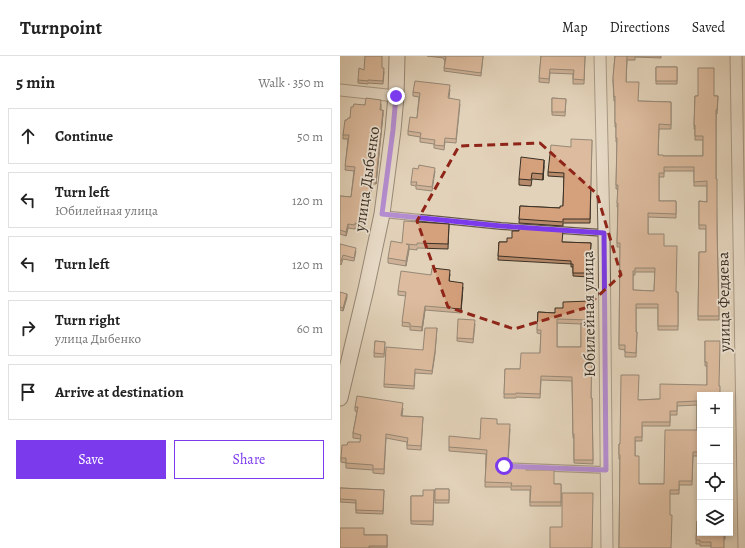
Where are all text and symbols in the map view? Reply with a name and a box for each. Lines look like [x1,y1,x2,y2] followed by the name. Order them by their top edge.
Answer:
[20,15,102,41] text: Turnpoint
[562,18,588,37] text: Map
[610,18,670,37] text: Directions
[692,18,725,37] text: Saved
[16,71,55,94] text: 5 min
[258,74,324,91] text: Walk · 350 m
[387,87,405,105] route end
[17,125,39,147] icon: ahead
[349,125,385,234] street label: улица Дыбенко
[55,126,113,146] text: Continue
[297,128,323,145] text: 50 m
[55,182,110,202] text: Turn left
[17,189,39,211] icon: left
[292,192,323,209] text: 120 m
[55,202,158,219] text: Юбилейная улица
[577,250,601,378] street label: Юбилейная улица
[712,251,736,353] street label: улица Федяева
[17,253,39,275] icon: left
[55,254,110,274] text: Turn left
[292,256,323,273] text: 120 m
[55,310,120,330] text: Turn right
[17,317,39,339] icon: right
[297,320,323,337] text: 60 m
[55,330,141,347] text: улица Дыбенко
[17,381,39,403] icon: arrive
[55,382,184,402] text: Arrive at destination
[697,392,733,536] map controls
[697,392,733,428] button: +
[697,428,733,464] button: −
[16,440,166,479] button: Save
[174,440,324,479] button: Share
[495,457,513,475] route start
[697,464,733,500] button: locate
[697,500,733,536] button: layers

